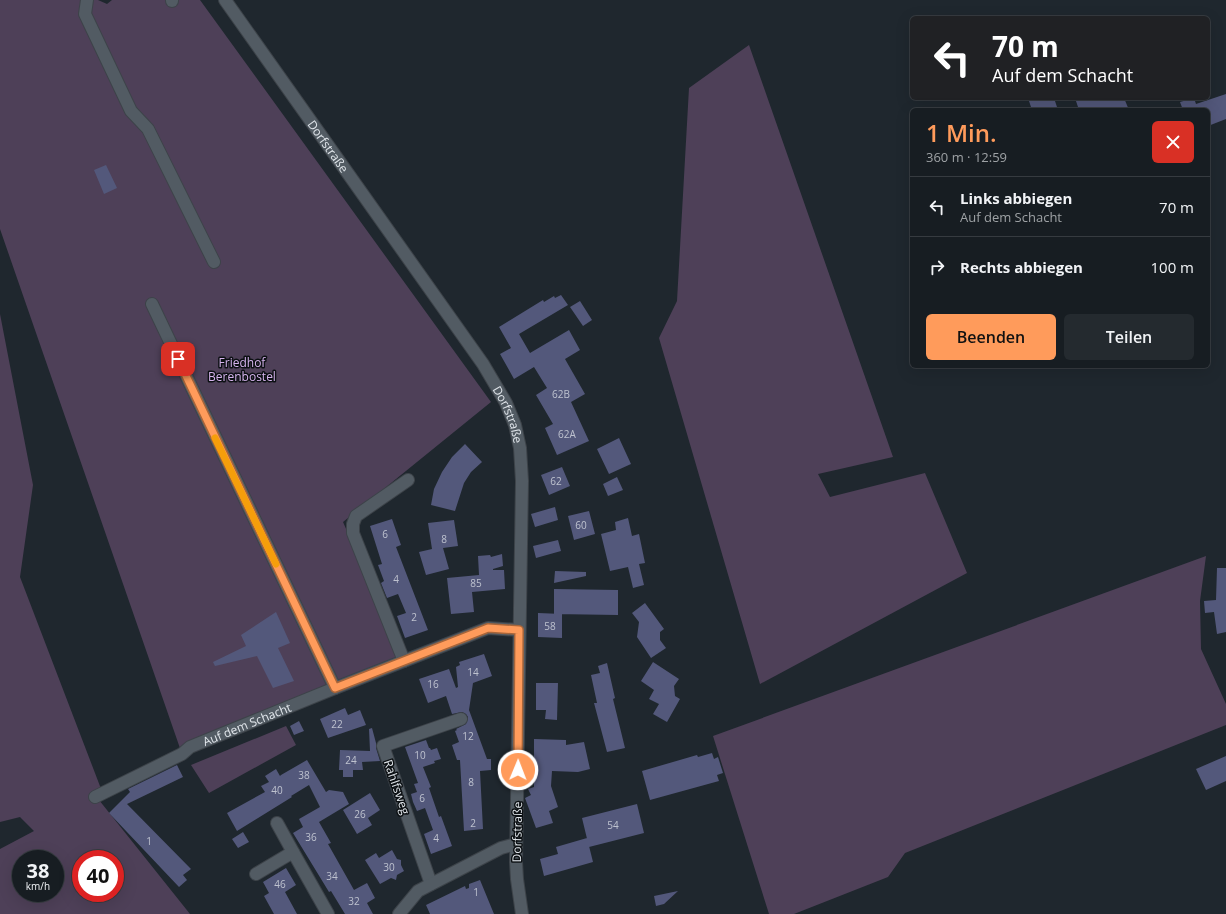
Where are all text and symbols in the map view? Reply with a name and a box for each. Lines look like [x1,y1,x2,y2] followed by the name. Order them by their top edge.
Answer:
[992,27,1059,65] text: 70 m
[926,32,978,84] icon: left
[992,63,1133,87] text: Auf dem Schacht
[304,116,353,176] street label: Dorfstraße
[926,116,997,149] text: 1 Min.
[1152,121,1194,163] button: close
[926,148,1007,166] text: 360 m · 12:59
[960,188,1072,208] text: Links abbiegen
[926,196,948,218] icon: left
[1159,197,1194,217] text: 70 m
[960,208,1062,226] text: Auf dem Schacht
[926,256,948,278] icon: right
[960,257,1083,277] text: Rechts abbiegen
[1150,257,1194,277] text: 100 m
[926,314,1056,360] button: Beenden
[1064,314,1194,360] button: Teilen
[161,342,195,376] pin
[167,348,189,370] icon: arrive
[208,354,276,385] park label: Friedhof Berenbostel
[489,382,527,445] street label: Dorfstraße
[552,387,570,401] house number: 62B
[558,427,577,441] house number: 62A
[550,474,562,488] house number: 62
[575,518,587,532] house number: 60
[382,527,388,541] house number: 6
[441,532,447,546] house number: 8
[393,572,399,586] house number: 4
[470,576,482,590] house number: 85
[411,610,417,624] house number: 2
[544,619,556,633] house number: 58
[467,665,479,679] house number: 14
[427,677,439,691] house number: 16
[200,698,294,750] street label: Auf dem Schacht
[331,717,343,731] house number: 22
[462,729,474,743] house number: 12
[414,748,426,762] house number: 10
[497,749,539,791] position arrow
[345,753,357,767] house number: 24
[380,757,414,817] street label: Rahlfsweg
[298,768,310,782] house number: 38
[468,775,474,789] house number: 8
[271,783,283,797] house number: 40
[419,791,425,805] house number: 6
[508,801,526,862] street label: Dorfstraße
[354,807,366,821] house number: 26
[470,816,476,830] house number: 2
[607,818,619,832] house number: 54
[305,830,317,844] house number: 36
[433,831,439,845] house number: 4
[146,834,152,848] house number: 1
[72,850,124,902] speed limit sign: 40
[27,857,49,884] text: 38
[383,860,395,874] house number: 30
[326,869,338,883] house number: 34
[274,877,286,891] house number: 46
[26,879,50,893] text: km/h
[473,885,479,899] house number: 1
[348,894,360,908] house number: 32

